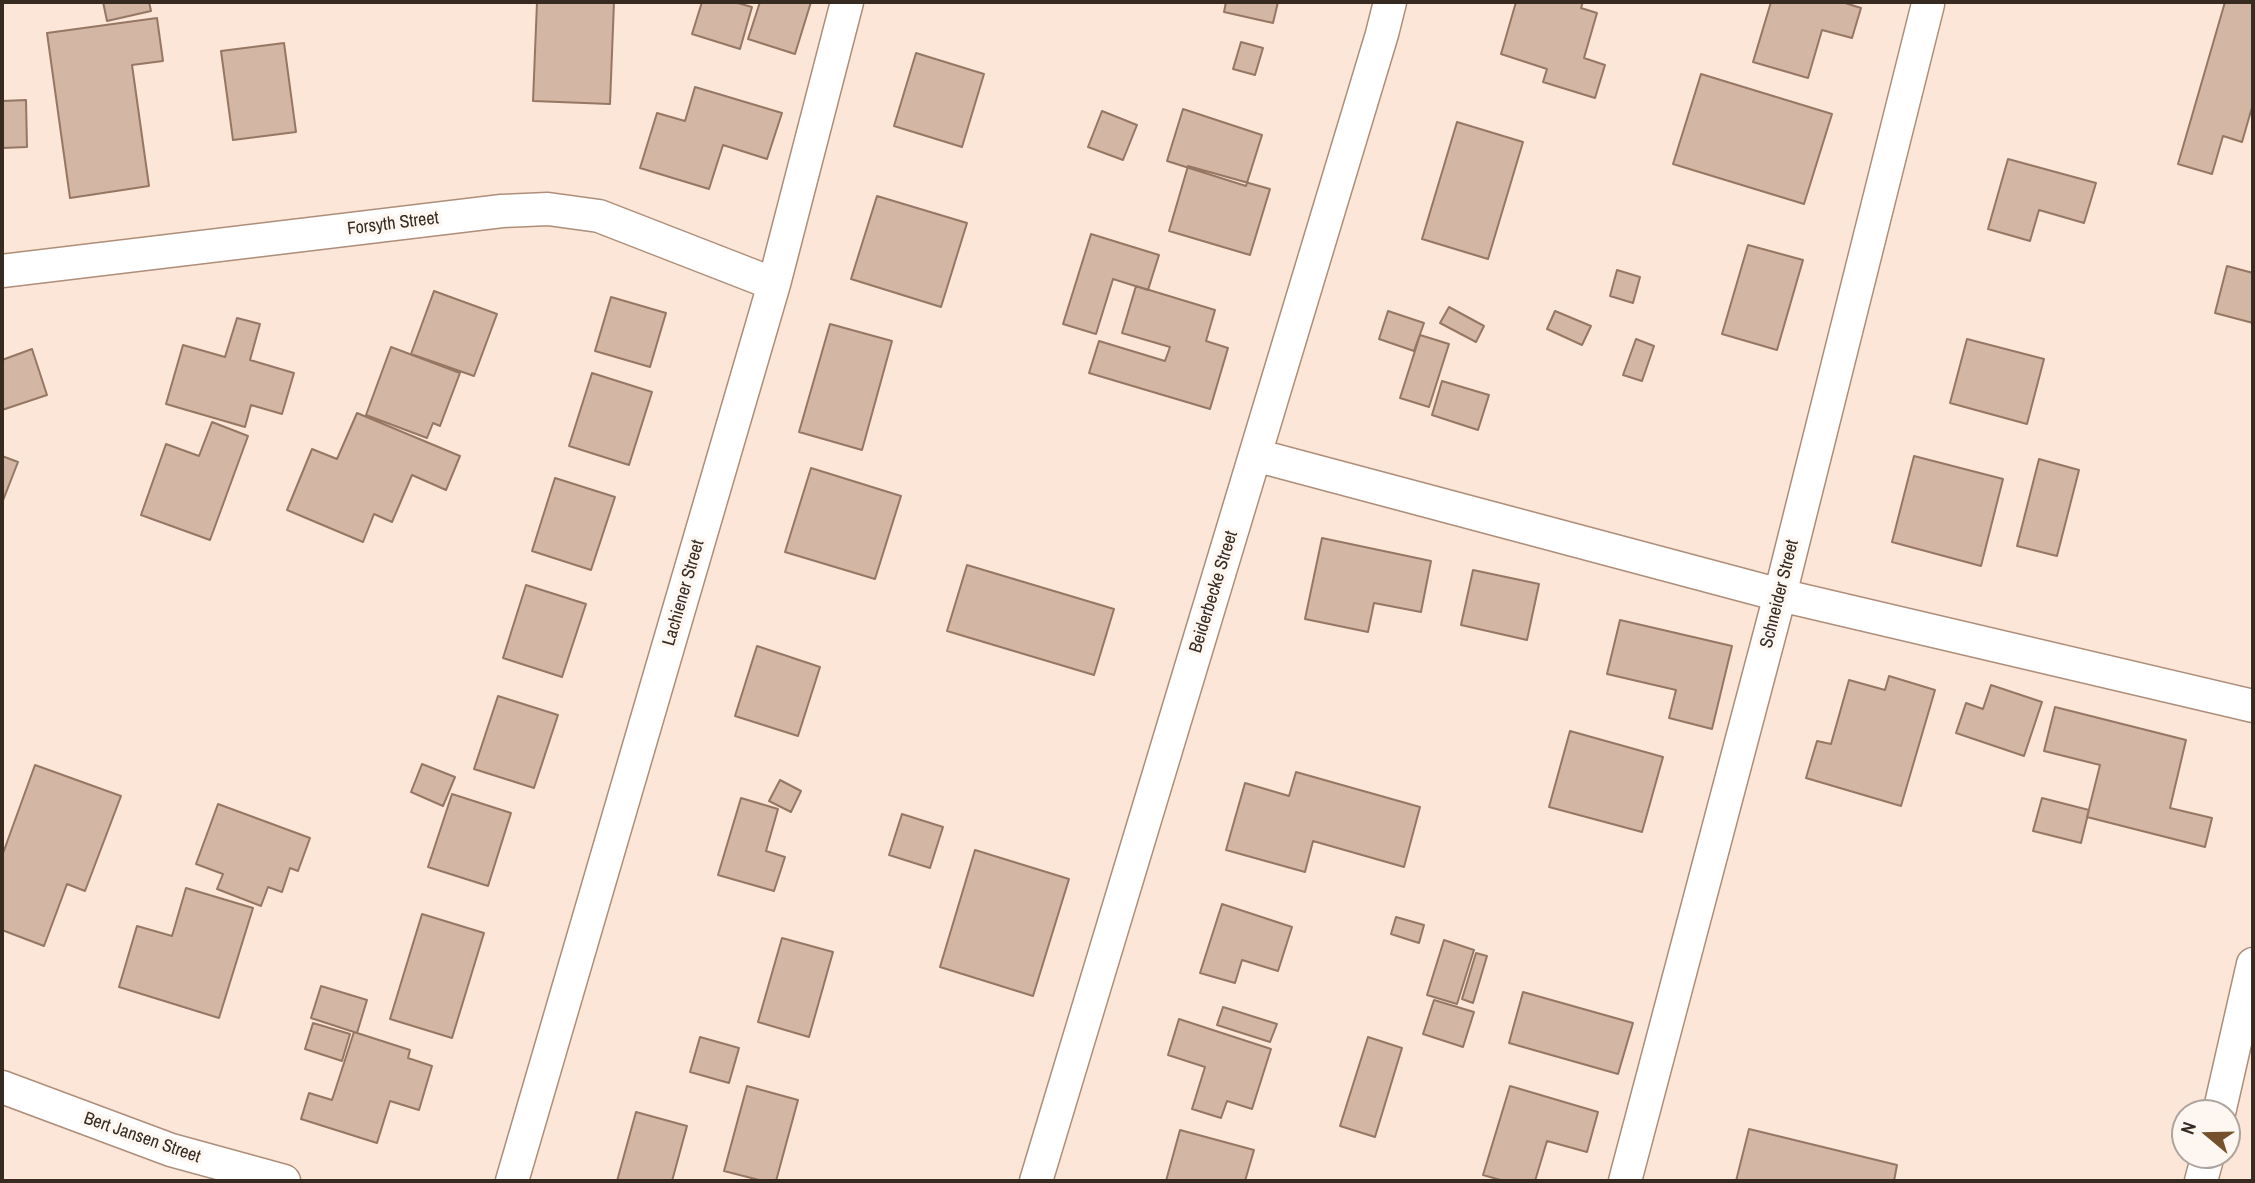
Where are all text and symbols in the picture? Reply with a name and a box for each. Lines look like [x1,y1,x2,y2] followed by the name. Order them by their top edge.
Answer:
[346,208,440,240] street label: Forsyth Street
[1185,528,1243,656] street label: Beiderbecke Street
[659,538,709,648] street label: Lachiener Street
[1756,538,1804,650] street label: Schneider Street
[2171,1099,2241,1169] north arrow
[81,1108,203,1168] street label: Bert Jansen Street
[2174,1118,2202,1137] text: N

